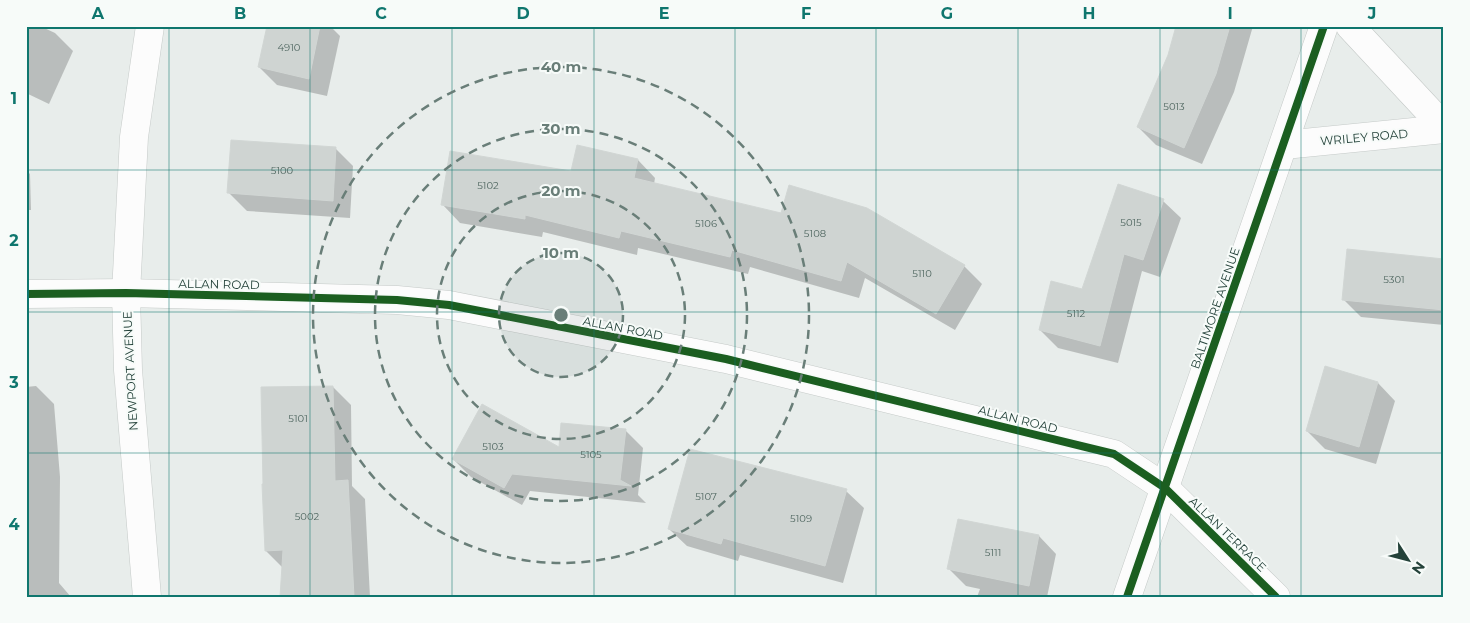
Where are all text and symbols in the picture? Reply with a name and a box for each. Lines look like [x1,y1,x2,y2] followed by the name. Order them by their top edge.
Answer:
[91,4,105,23] text: A
[234,4,246,23] text: B
[375,4,387,23] text: C
[516,4,530,23] text: D
[659,4,669,23] text: E
[801,4,811,23] text: F
[941,4,953,23] text: G
[1083,4,1095,23] text: H
[1227,4,1233,23] text: I
[1367,4,1376,23] text: J
[278,41,301,54] house number: 4910
[541,57,581,76] text: 40 m
[11,89,17,108] text: 1
[1163,100,1185,113] house number: 5013
[540,119,581,138] text: 30 m
[1319,126,1409,148] street label: WRILEY ROAD
[271,164,294,177] house number: 5100
[477,179,499,192] house number: 5102
[541,181,581,200] text: 20 m
[1120,216,1142,229] house number: 5015
[695,217,717,230] house number: 5106
[804,227,826,240] house number: 5108
[9,231,19,250] text: 2
[543,243,579,262] text: 10 m
[1187,245,1243,371] street label: BALTIMORE AVENUE
[912,267,932,280] house number: 5110
[1383,273,1405,286] house number: 5301
[178,276,260,292] street label: ALLAN ROAD
[552,306,570,324] centre of rings
[1067,307,1086,320] house number: 5112
[119,311,141,431] street label: NEWPORT AVENUE
[582,313,664,343] street label: ALLAN ROAD
[8,373,19,392] text: 3
[977,402,1059,436] street label: ALLAN ROAD
[288,412,308,425] house number: 5101
[482,440,504,453] house number: 5103
[580,448,602,461] house number: 5105
[695,490,717,503] house number: 5107
[1186,493,1270,575] street label: ALLAN TERRACE
[295,510,320,523] house number: 5002
[790,512,812,525] house number: 5109
[8,515,20,534] text: 4
[1382,536,1432,586] north arrow
[985,546,1001,559] house number: 5111
[1408,558,1429,578] text: N

